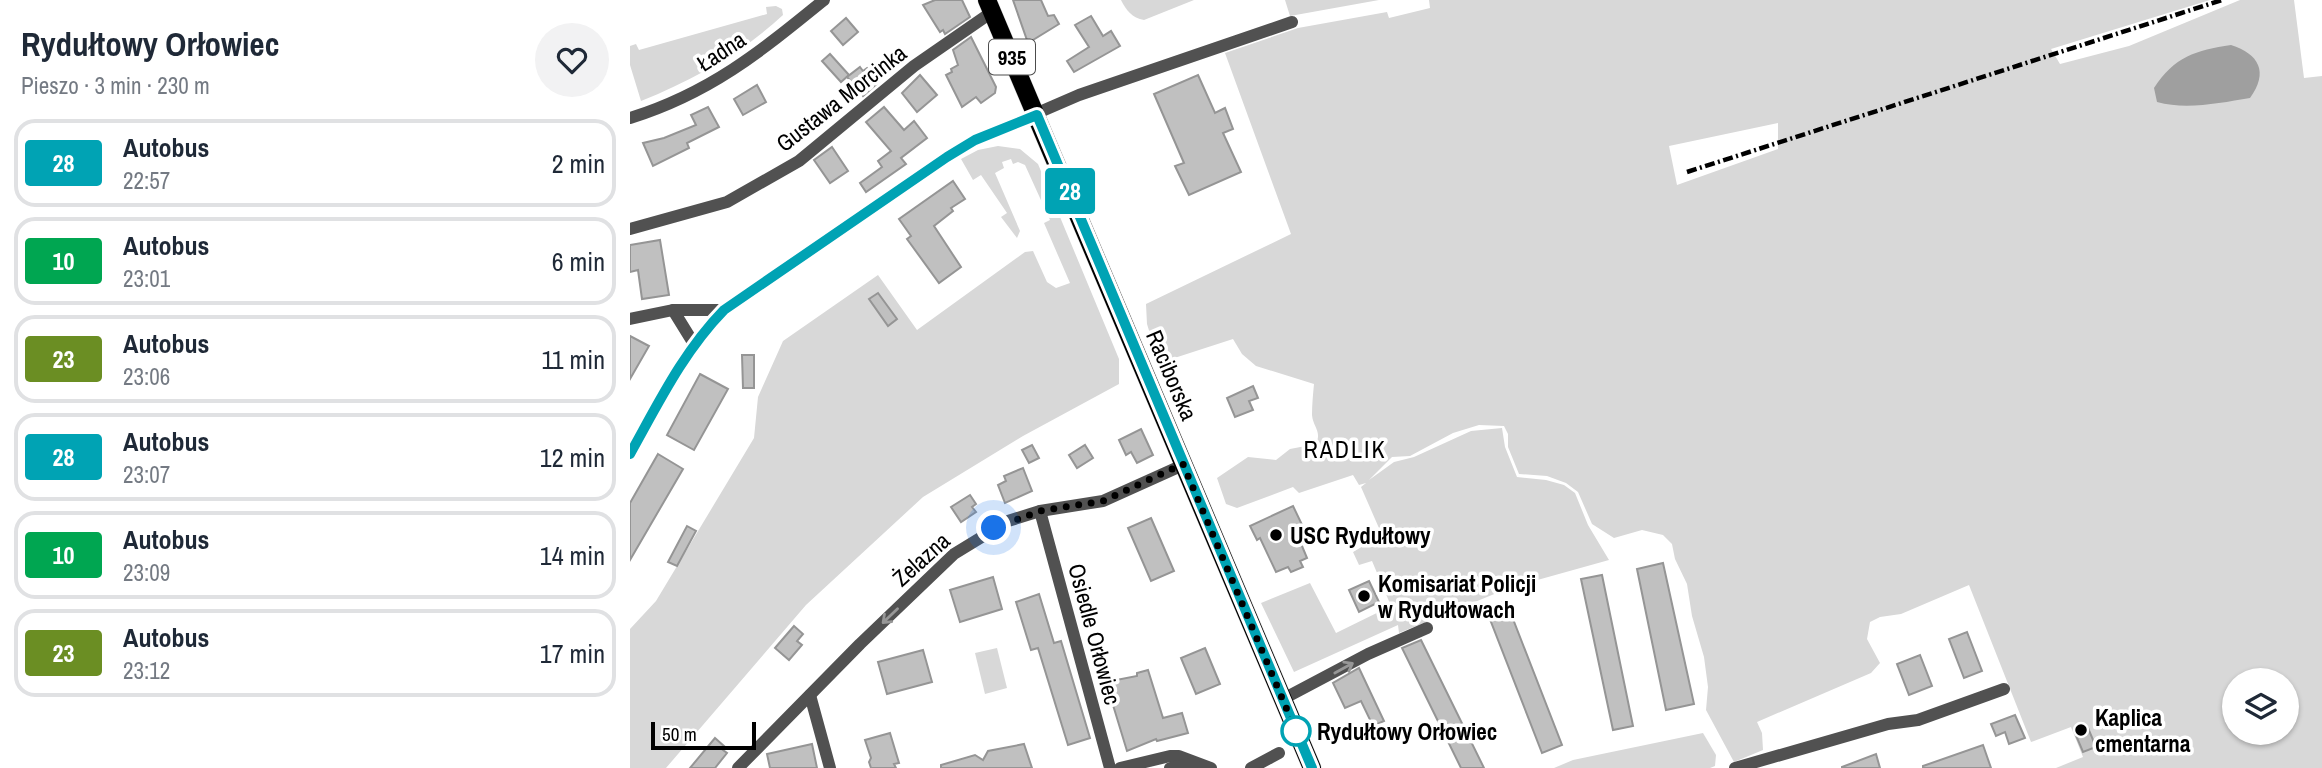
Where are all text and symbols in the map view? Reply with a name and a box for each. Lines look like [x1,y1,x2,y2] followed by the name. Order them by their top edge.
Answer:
[21,22,280,66] text: Rydułtowy Orłowiec
[535,23,609,97] button: heart
[691,23,752,78] street label: Ładna
[770,37,913,159] street label: Gustawa Morcinka
[989,40,1035,74] road number: 935
[21,70,210,101] text: Pieszo · 3 min · 230 m
[123,130,209,165] text: Autobus
[552,146,605,181] text: 2 min
[53,147,74,179] text: 28
[123,165,170,196] text: 22:57
[1038,168,1102,214] line badge: 28
[1059,175,1081,207] text: 28
[123,228,209,263] text: Autobus
[552,244,605,279] text: 6 min
[53,245,74,277] text: 10
[123,263,170,294] text: 23:01
[1139,325,1205,425] street label: Raciborska
[123,326,209,361] text: Autobus
[541,342,605,377] text: 11 min
[53,343,74,375] text: 23
[123,361,170,392] text: 23:06
[123,424,209,459] text: Autobus
[1303,433,1387,465] district label: RADLIK
[540,440,605,475] text: 12 min
[53,441,74,473] text: 28
[123,459,170,490] text: 23:07
[976,510,1011,545] your location
[1290,520,1431,551] place label: USC Rydułtowy
[123,522,209,557] text: Autobus
[886,525,957,593] street label: Żelazna
[1268,527,1284,543] marker: USC Rydułtowy
[540,538,605,573] text: 14 min
[53,539,74,571] text: 10
[123,557,170,588] text: 23:09
[1061,560,1129,708] street label: Osiedle Orłowiec
[1378,568,1536,625] place label: Komisariat Policji w Rydułtowach
[1356,588,1372,604] marker: Komisariat Policji w Rydułtowach
[882,607,899,624] one-way arrow
[123,620,209,655] text: Autobus
[540,636,605,671] text: 17 min
[53,637,74,669] text: 23
[123,655,170,686] text: 23:12
[1333,661,1353,675] one-way arrow
[2222,668,2299,745] map controls
[2222,668,2299,745] button: layers
[2095,702,2191,759] place label: Kaplica cmentarna
[1281,716,1311,746] marker: Rydułtowy Orłowiec
[1317,716,1497,747] place label: Rydułtowy Orłowiec
[651,719,756,751] scale bar
[662,721,697,747] text: 50 m
[2073,722,2089,738] marker: Kaplica cmentarna

